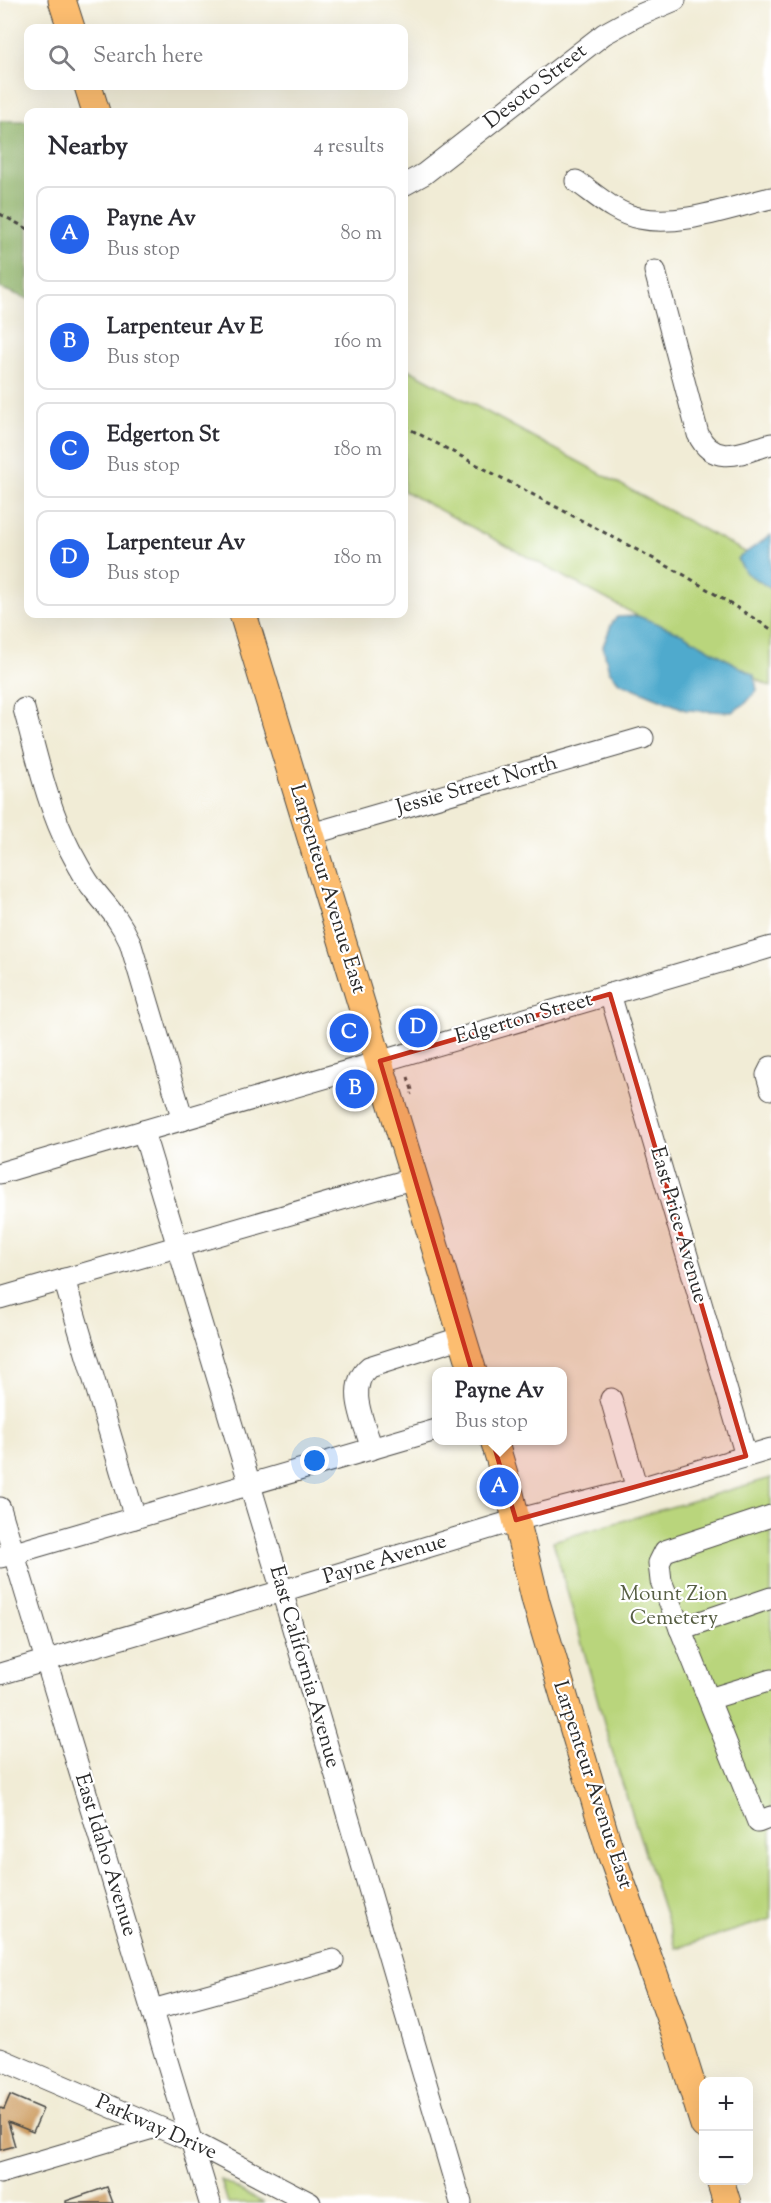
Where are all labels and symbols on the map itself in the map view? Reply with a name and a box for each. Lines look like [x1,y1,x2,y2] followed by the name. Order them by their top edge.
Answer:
[478,37,594,137] street label: Desoto Street
[392,749,561,824] street label: Jessie Street North
[281,781,373,997] street label: Larpenteur Avenue East
[452,985,596,1053] street label: Edgerton Street
[398,1006,438,1050] pin: D
[330,1010,368,1056] pin: C
[336,1066,374,1112] pin: B
[641,1143,715,1307] street label: East Price Avenue
[300,1446,329,1475] your location
[480,1464,518,1510] pin: A
[319,1527,451,1593] street label: Payne Avenue
[261,1562,347,1772] street label: East California Avenue
[620,1580,728,1634] park label: Mount Zion Cemetery
[544,1677,640,1893] street label: Larpenteur Avenue East
[66,1770,144,1940] street label: East Idaho Avenue
[90,2088,222,2168] street label: Parkway Drive

